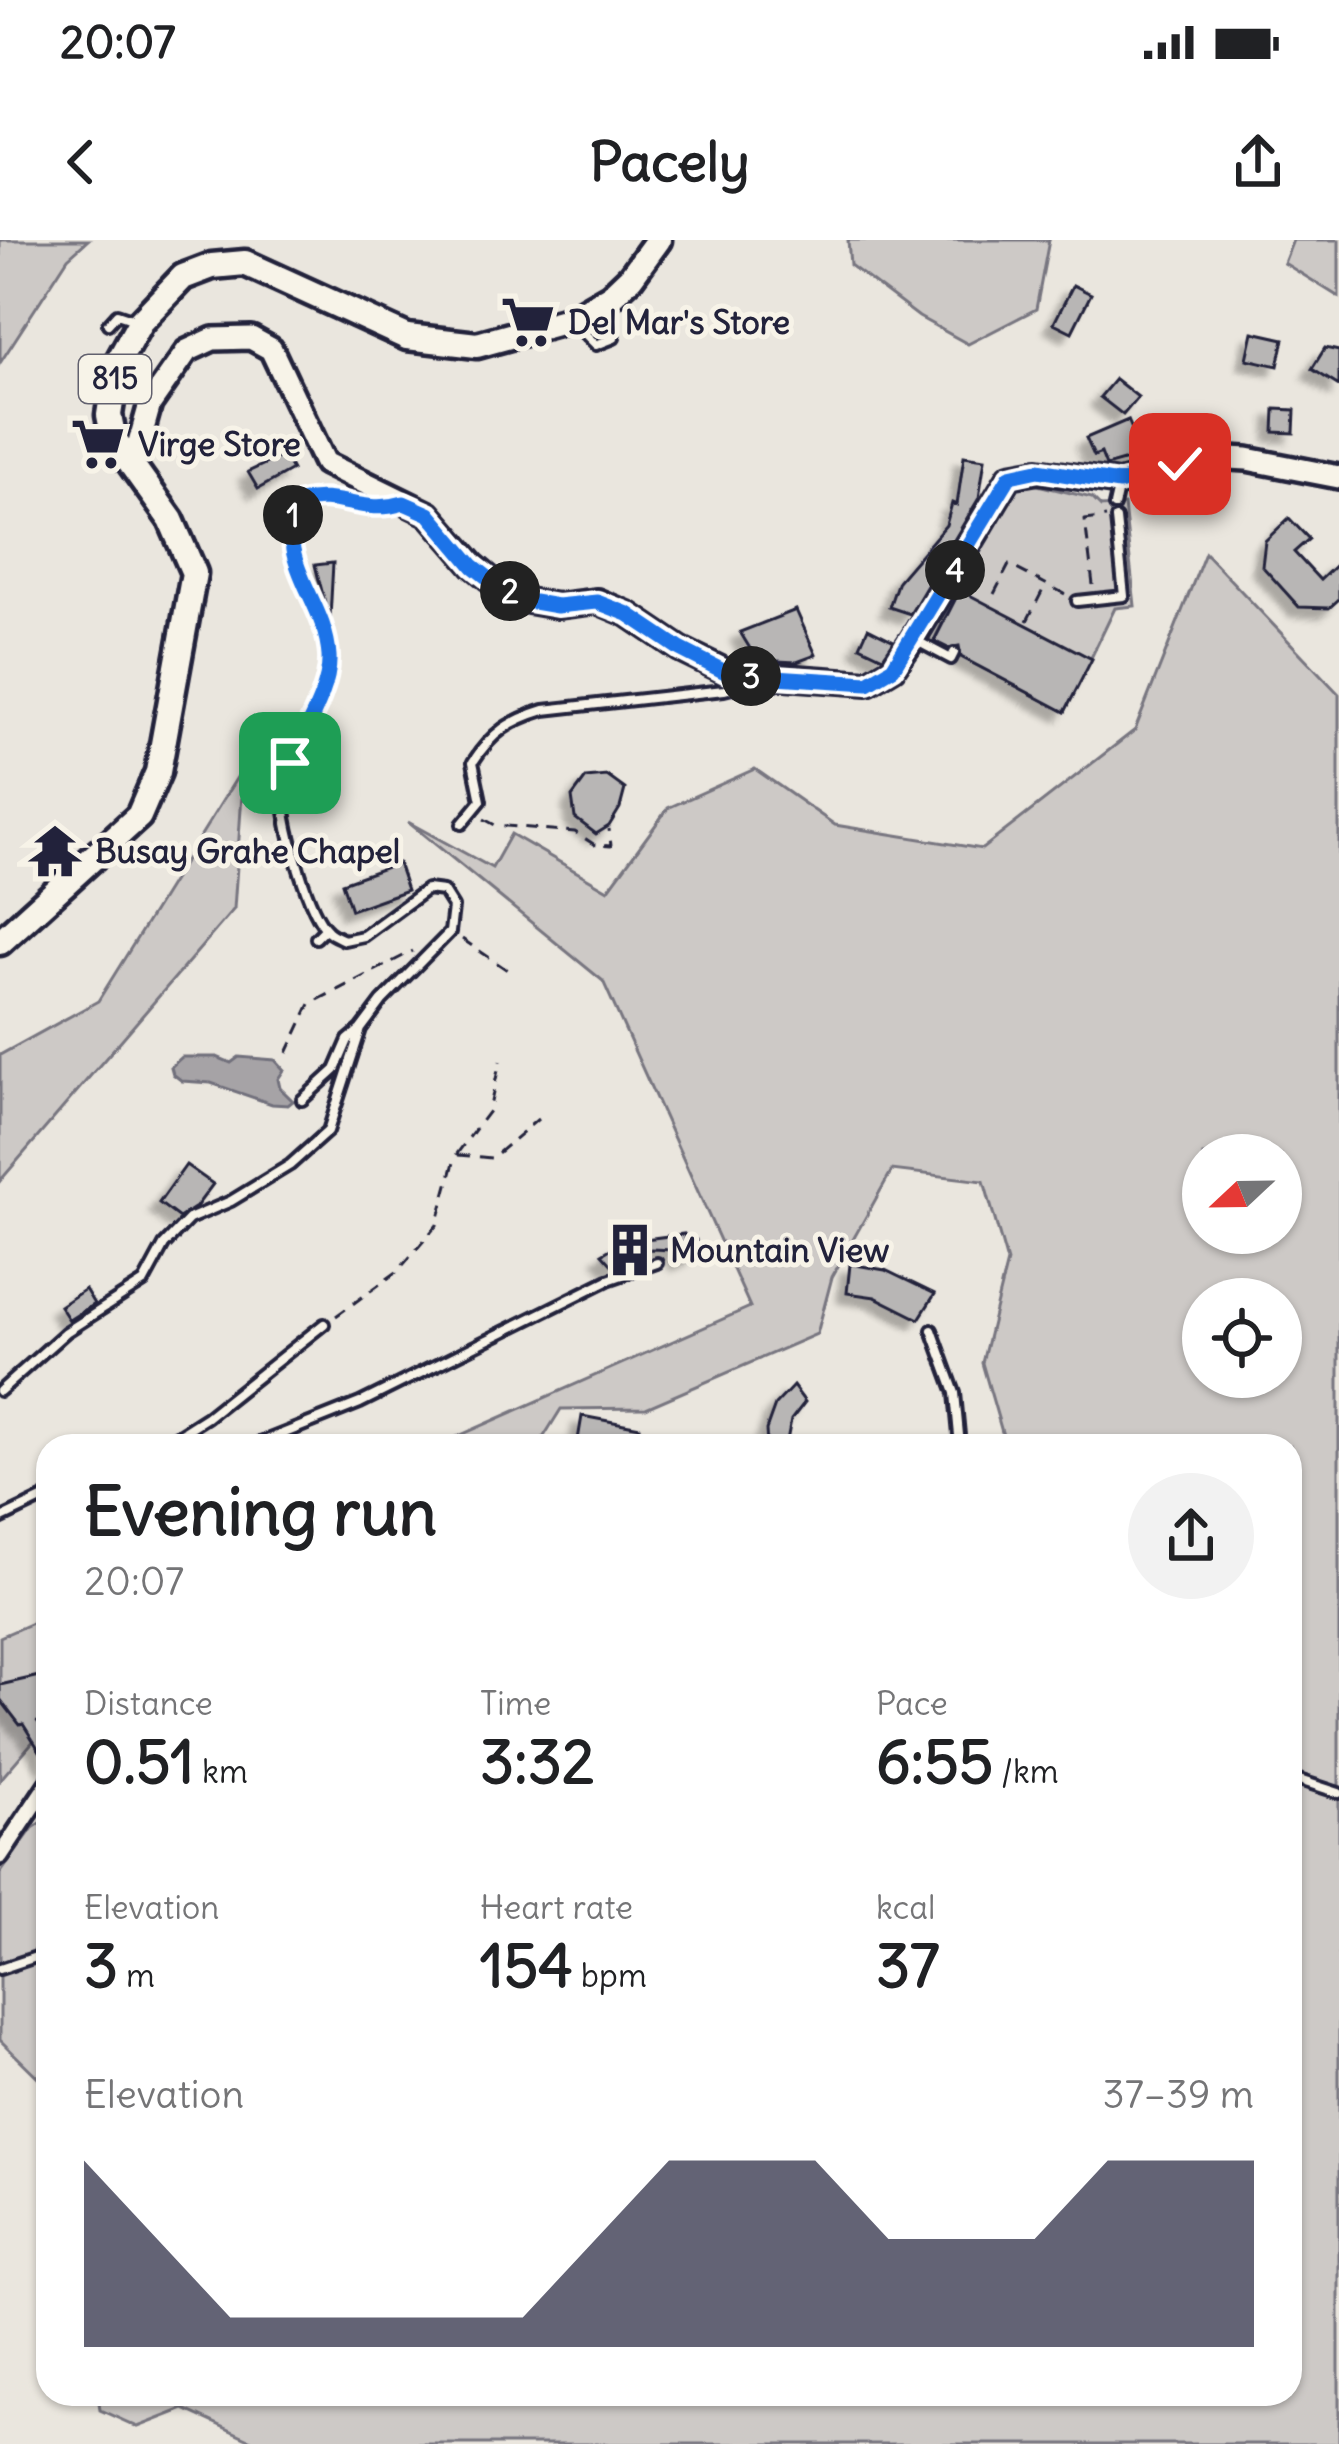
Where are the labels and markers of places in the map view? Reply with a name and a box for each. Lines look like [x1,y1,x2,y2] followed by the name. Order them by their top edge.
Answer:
[499,293,557,351] supermarket icon: Del Mar's Store
[568,301,790,343] place label: Del Mar's Store
[1129,413,1231,515] pin
[69,415,127,473] supermarket icon: Virge Store
[138,423,301,465] place label: Virge Store
[263,485,323,545] pin: 1
[925,540,985,600] pin: 4
[480,561,540,621] pin: 2
[721,646,781,706] pin: 3
[239,712,341,814] pin
[26,822,84,880] temple icon: Busay Grahe Chapel
[95,830,400,872] place label: Busay Grahe Chapel
[601,1221,659,1279] building icon: Mountain View
[670,1229,889,1271] place label: Mountain View

